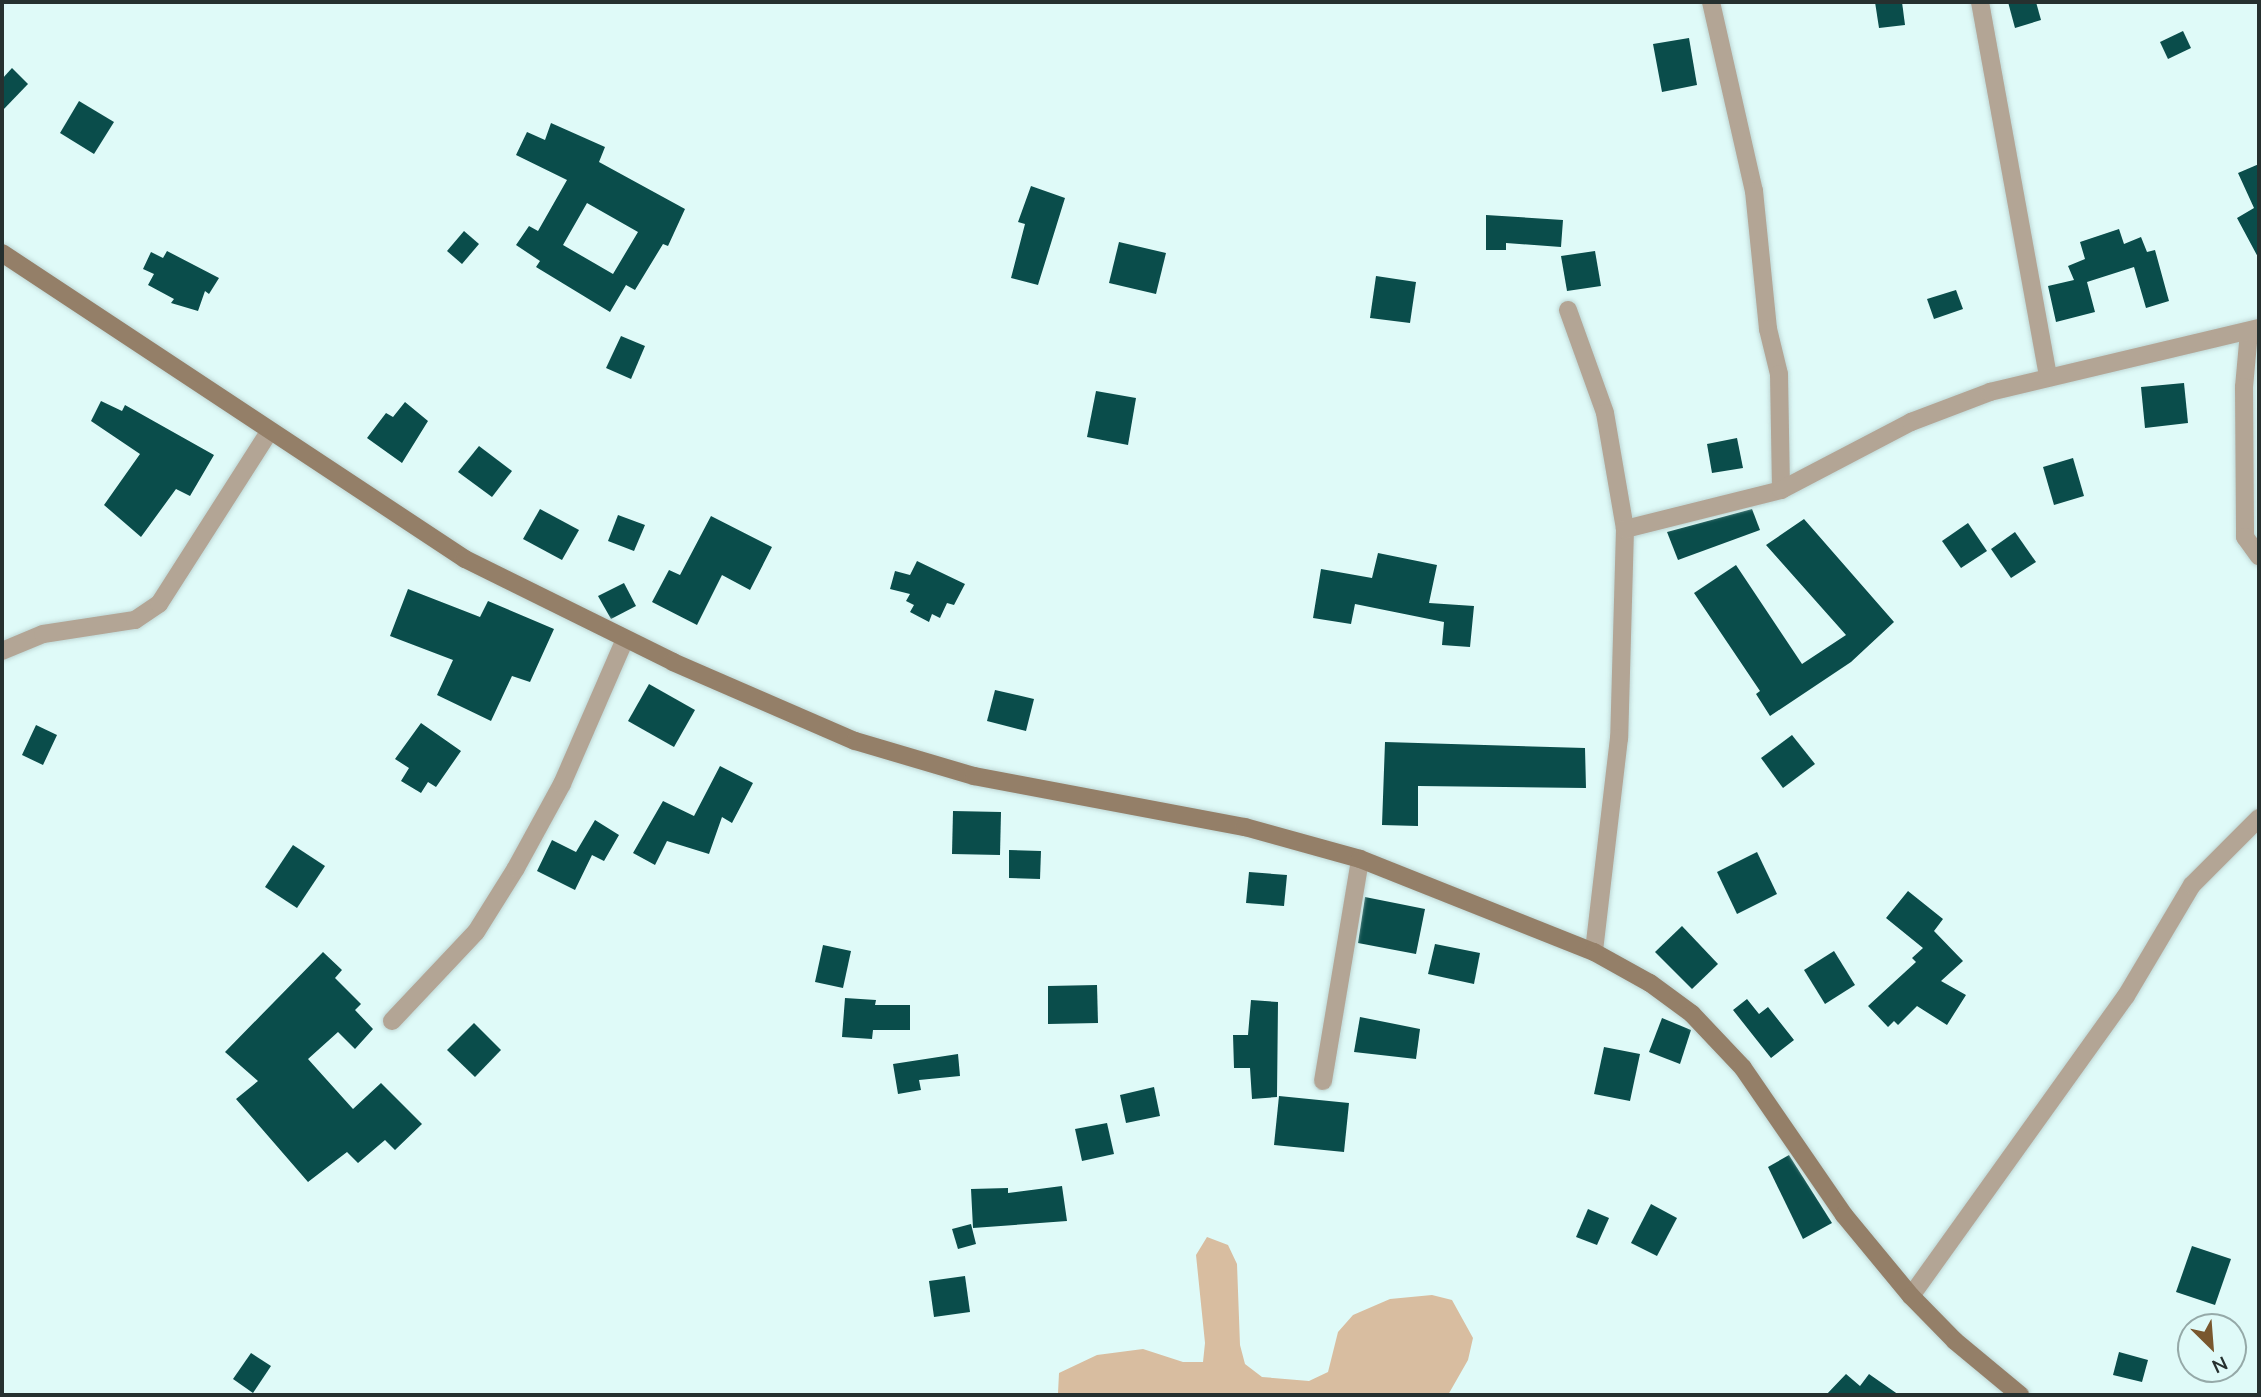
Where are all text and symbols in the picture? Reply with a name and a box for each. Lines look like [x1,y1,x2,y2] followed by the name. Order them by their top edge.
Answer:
[2177,1313,2247,1383] north arrow
[2208,1351,2232,1379] text: N

